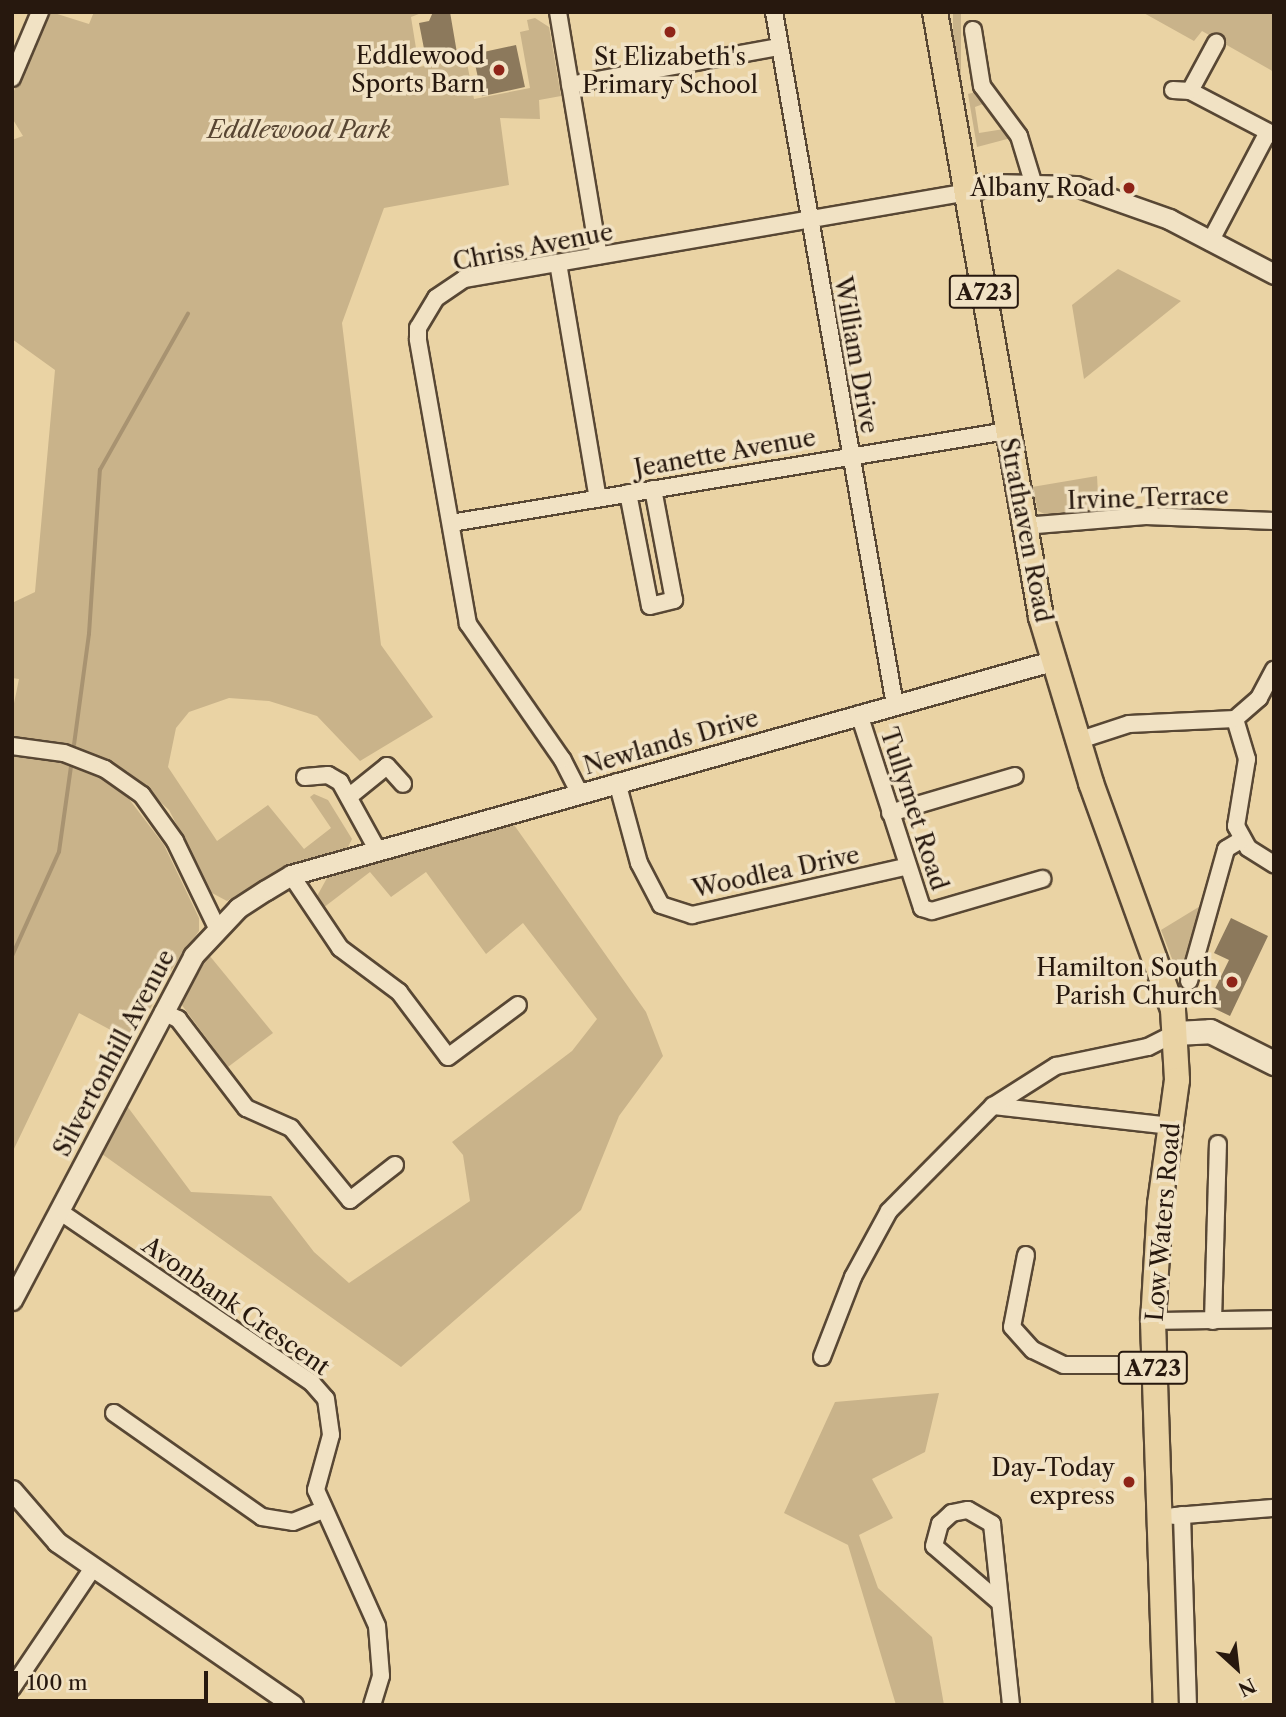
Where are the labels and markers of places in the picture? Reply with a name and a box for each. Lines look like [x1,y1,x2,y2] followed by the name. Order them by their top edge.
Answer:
[662,24,678,40] marker: St Elizabeth's Primary School
[351,42,485,98] place label: Eddlewood Sports Barn
[582,43,758,99] place label: St Elizabeth's Primary School
[491,62,507,78] marker: Eddlewood Sports Barn
[969,174,1115,202] place label: Albany Road
[1121,180,1137,196] marker: Albany Road
[1036,954,1218,1010] place label: Hamilton South Parish Church
[1224,974,1240,990] marker: Hamilton South Parish Church
[991,1454,1115,1510] place label: Day-Today express
[1121,1474,1137,1490] marker: Day-Today express

